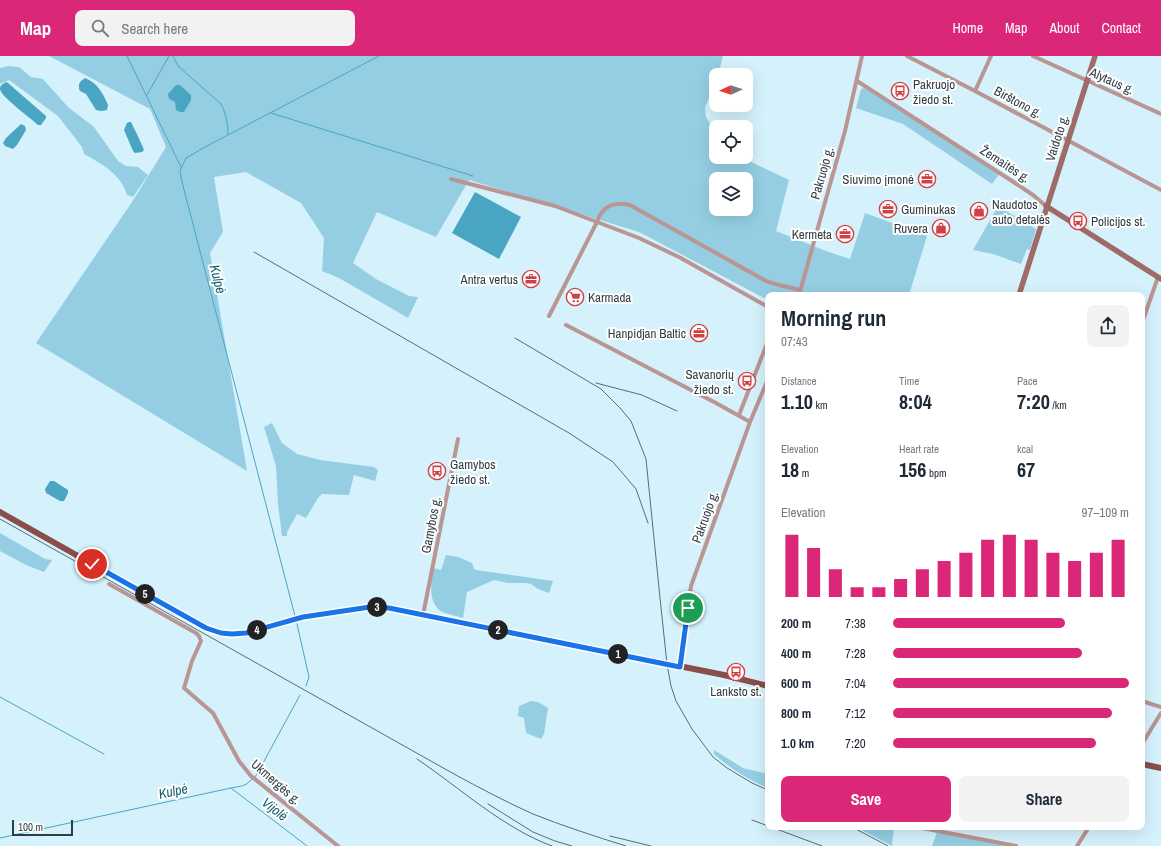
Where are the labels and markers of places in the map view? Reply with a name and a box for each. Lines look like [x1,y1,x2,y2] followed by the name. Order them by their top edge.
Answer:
[913,76,955,108] place label: Pakruojo žiedo st.
[890,81,910,101] bus stop icon: Pakruojo žiedo st.
[917,169,937,189] office icon: Siuvimo įmonė
[842,171,914,188] place label: Siuvimo įmonė
[992,196,1050,228] place label: Naudotos auto detalės
[878,199,898,219] office icon: Guminukas
[901,201,956,218] place label: Guminukas
[969,201,989,221] shop icon: Naudotos auto detalės
[1068,211,1088,231] bus stop icon: Policijos st.
[1091,213,1146,230] place label: Policijos st.
[931,218,951,238] shop icon: Ruvera
[894,220,928,237] place label: Ruvera
[835,224,855,244] office icon: Kermeta
[792,226,832,243] place label: Kermeta
[521,269,541,289] office icon: Antra vertus
[460,271,518,288] place label: Antra vertus
[565,287,585,307] supermarket icon: Karmada
[588,289,631,306] place label: Karmada
[689,323,709,343] office icon: Hanpidjan Baltic
[608,325,686,342] place label: Hanpidjan Baltic
[685,366,734,398] place label: Savanorių žiedo st.
[737,371,757,391] bus stop icon: Savanorių žiedo st.
[450,456,496,488] place label: Gamybos žiedo st.
[427,461,447,481] bus stop icon: Gamybos žiedo st.
[75,547,109,581] pin
[135,584,155,604] pin: 5
[671,591,705,625] pin
[367,597,387,617] pin: 3
[247,620,267,640] pin: 4
[488,620,508,640] pin: 2
[608,644,628,664] pin: 1
[726,662,746,682] bus stop icon: Lanksto st.
[710,683,762,700] place label: Lanksto st.

